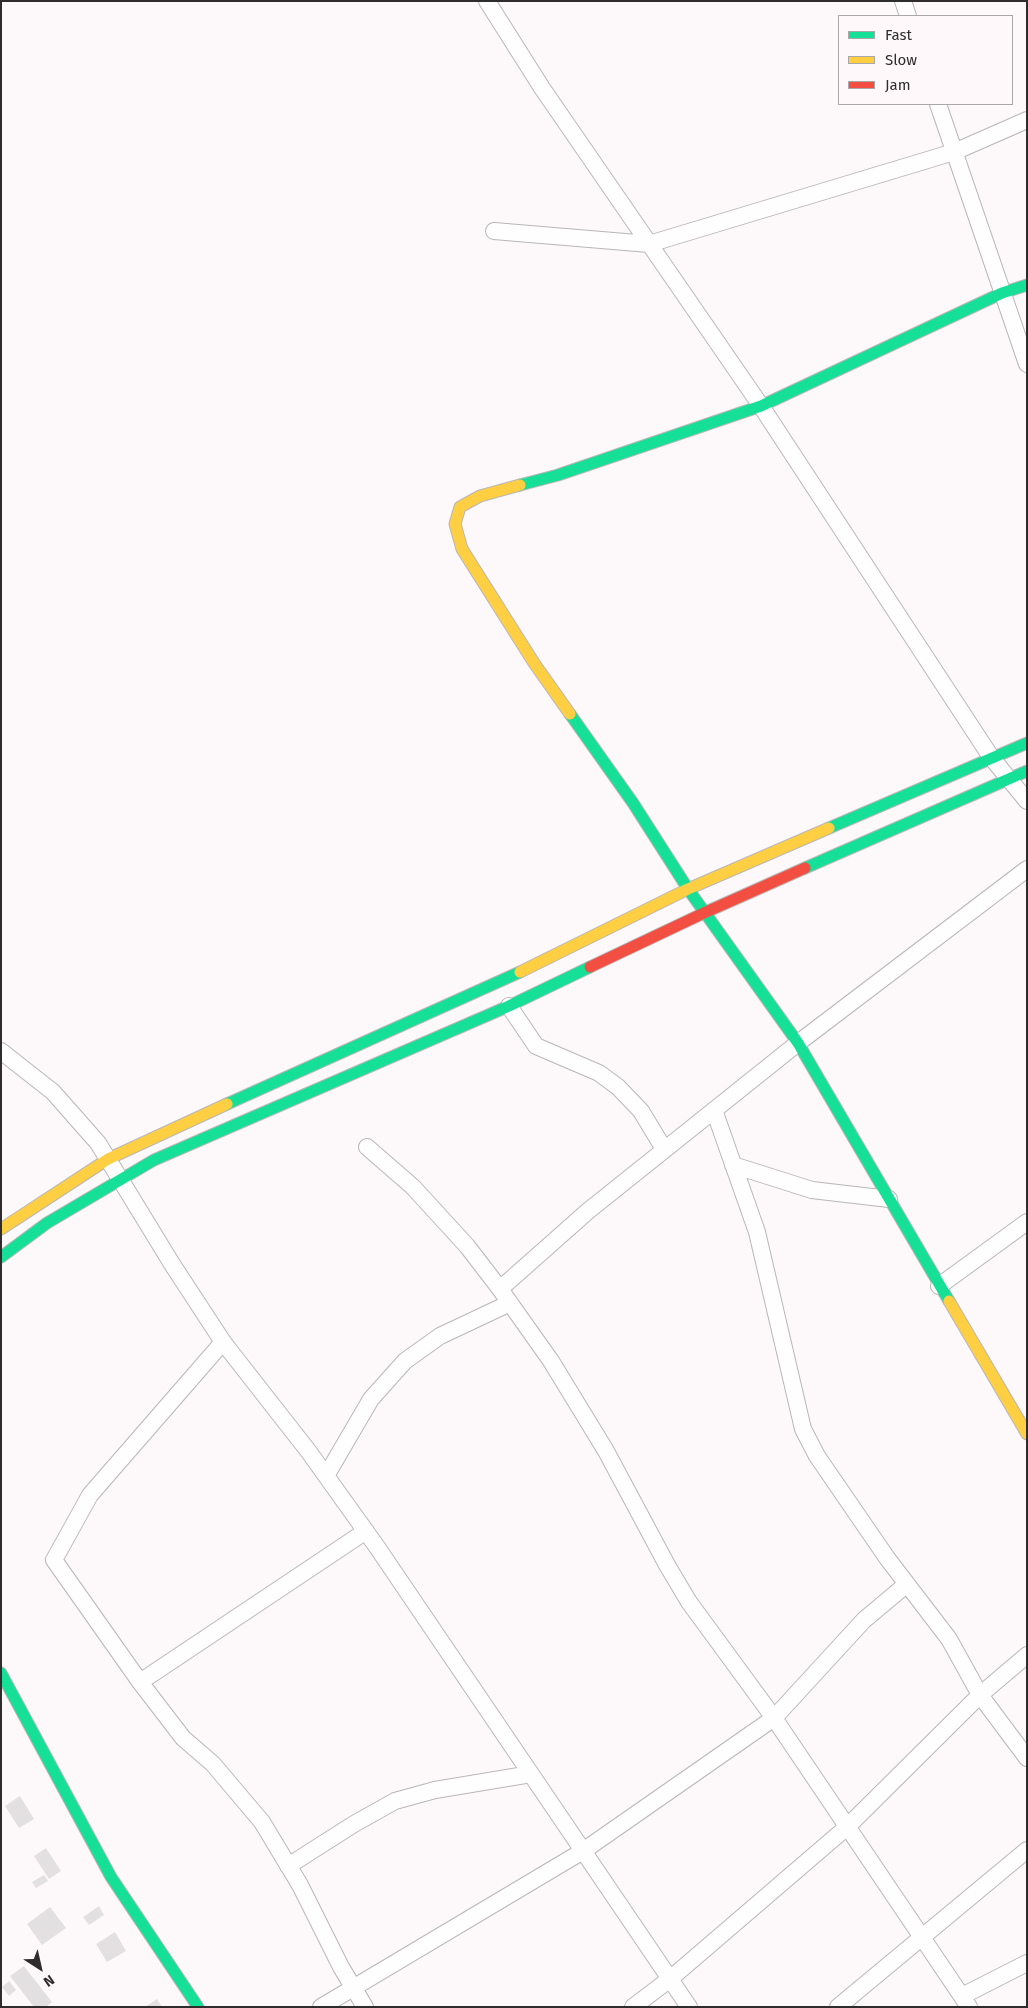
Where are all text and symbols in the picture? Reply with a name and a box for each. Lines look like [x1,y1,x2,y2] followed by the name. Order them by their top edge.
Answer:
[838,15,1013,105] legend
[885,26,912,44] text: Fast
[885,51,917,69] text: Slow
[885,76,911,94] text: Jam
[15,1943,65,1993] north arrow
[40,1971,58,1990] text: N

